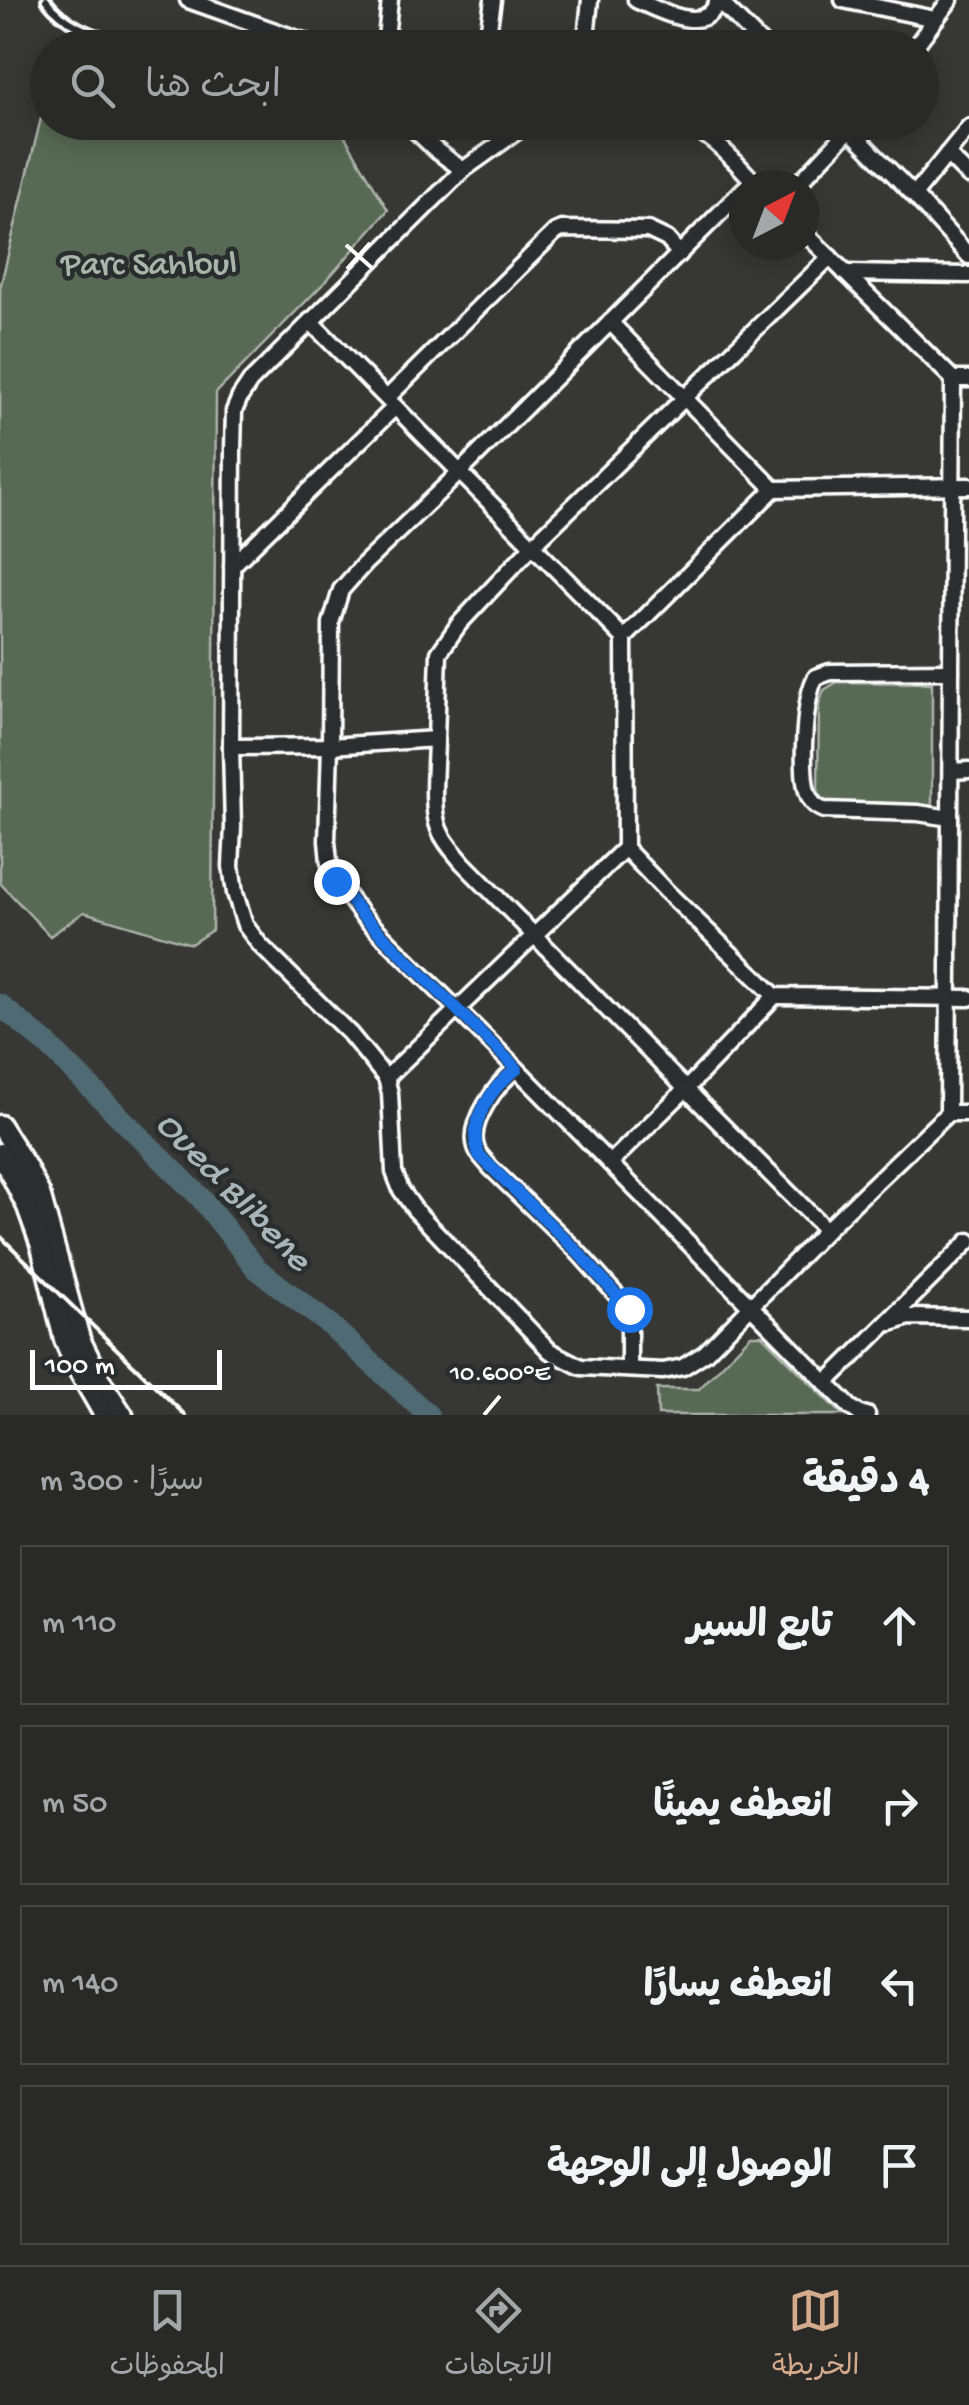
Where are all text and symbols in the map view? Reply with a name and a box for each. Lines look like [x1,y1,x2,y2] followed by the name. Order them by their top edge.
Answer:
[30,30,939,140] search box
[65,58,120,113] icon: search
[145,67,281,111] text: ابحث هنا
[729,170,819,260] north arrow
[60,246,237,287] park label: Parc Sahloul
[314,859,360,905] route end
[145,1104,320,1283] water label: Oued Blibene
[607,1287,653,1333] route start
[30,1345,222,1390] scale bar
[45,1351,115,1384] text: 100 m
[449,1361,551,1390] text: 10.600°E
[802,1460,929,1509] text: 4 دقيقة
[40,1464,204,1502] text: سيرًا · 300 m
[872,1598,927,1653] icon: ahead
[42,1606,116,1644] text: 110 m
[688,1607,832,1651] text: تابع السير
[872,1778,927,1833] icon: right
[42,1786,107,1824] text: 50 m
[653,1787,832,1831] text: انعطف يمينًا
[872,1958,927,2013] icon: left
[42,1966,119,2004] text: 140 m
[643,1967,832,2011] text: انعطف يسارًا
[872,2138,927,2193] icon: arrive
[547,2147,832,2191] text: الوصول إلى الوجهة
[110,2283,225,2389] tab: المحفوظات
[444,2283,553,2389] tab: الاتجاهات
[772,2283,859,2389] tab: الخريطة

